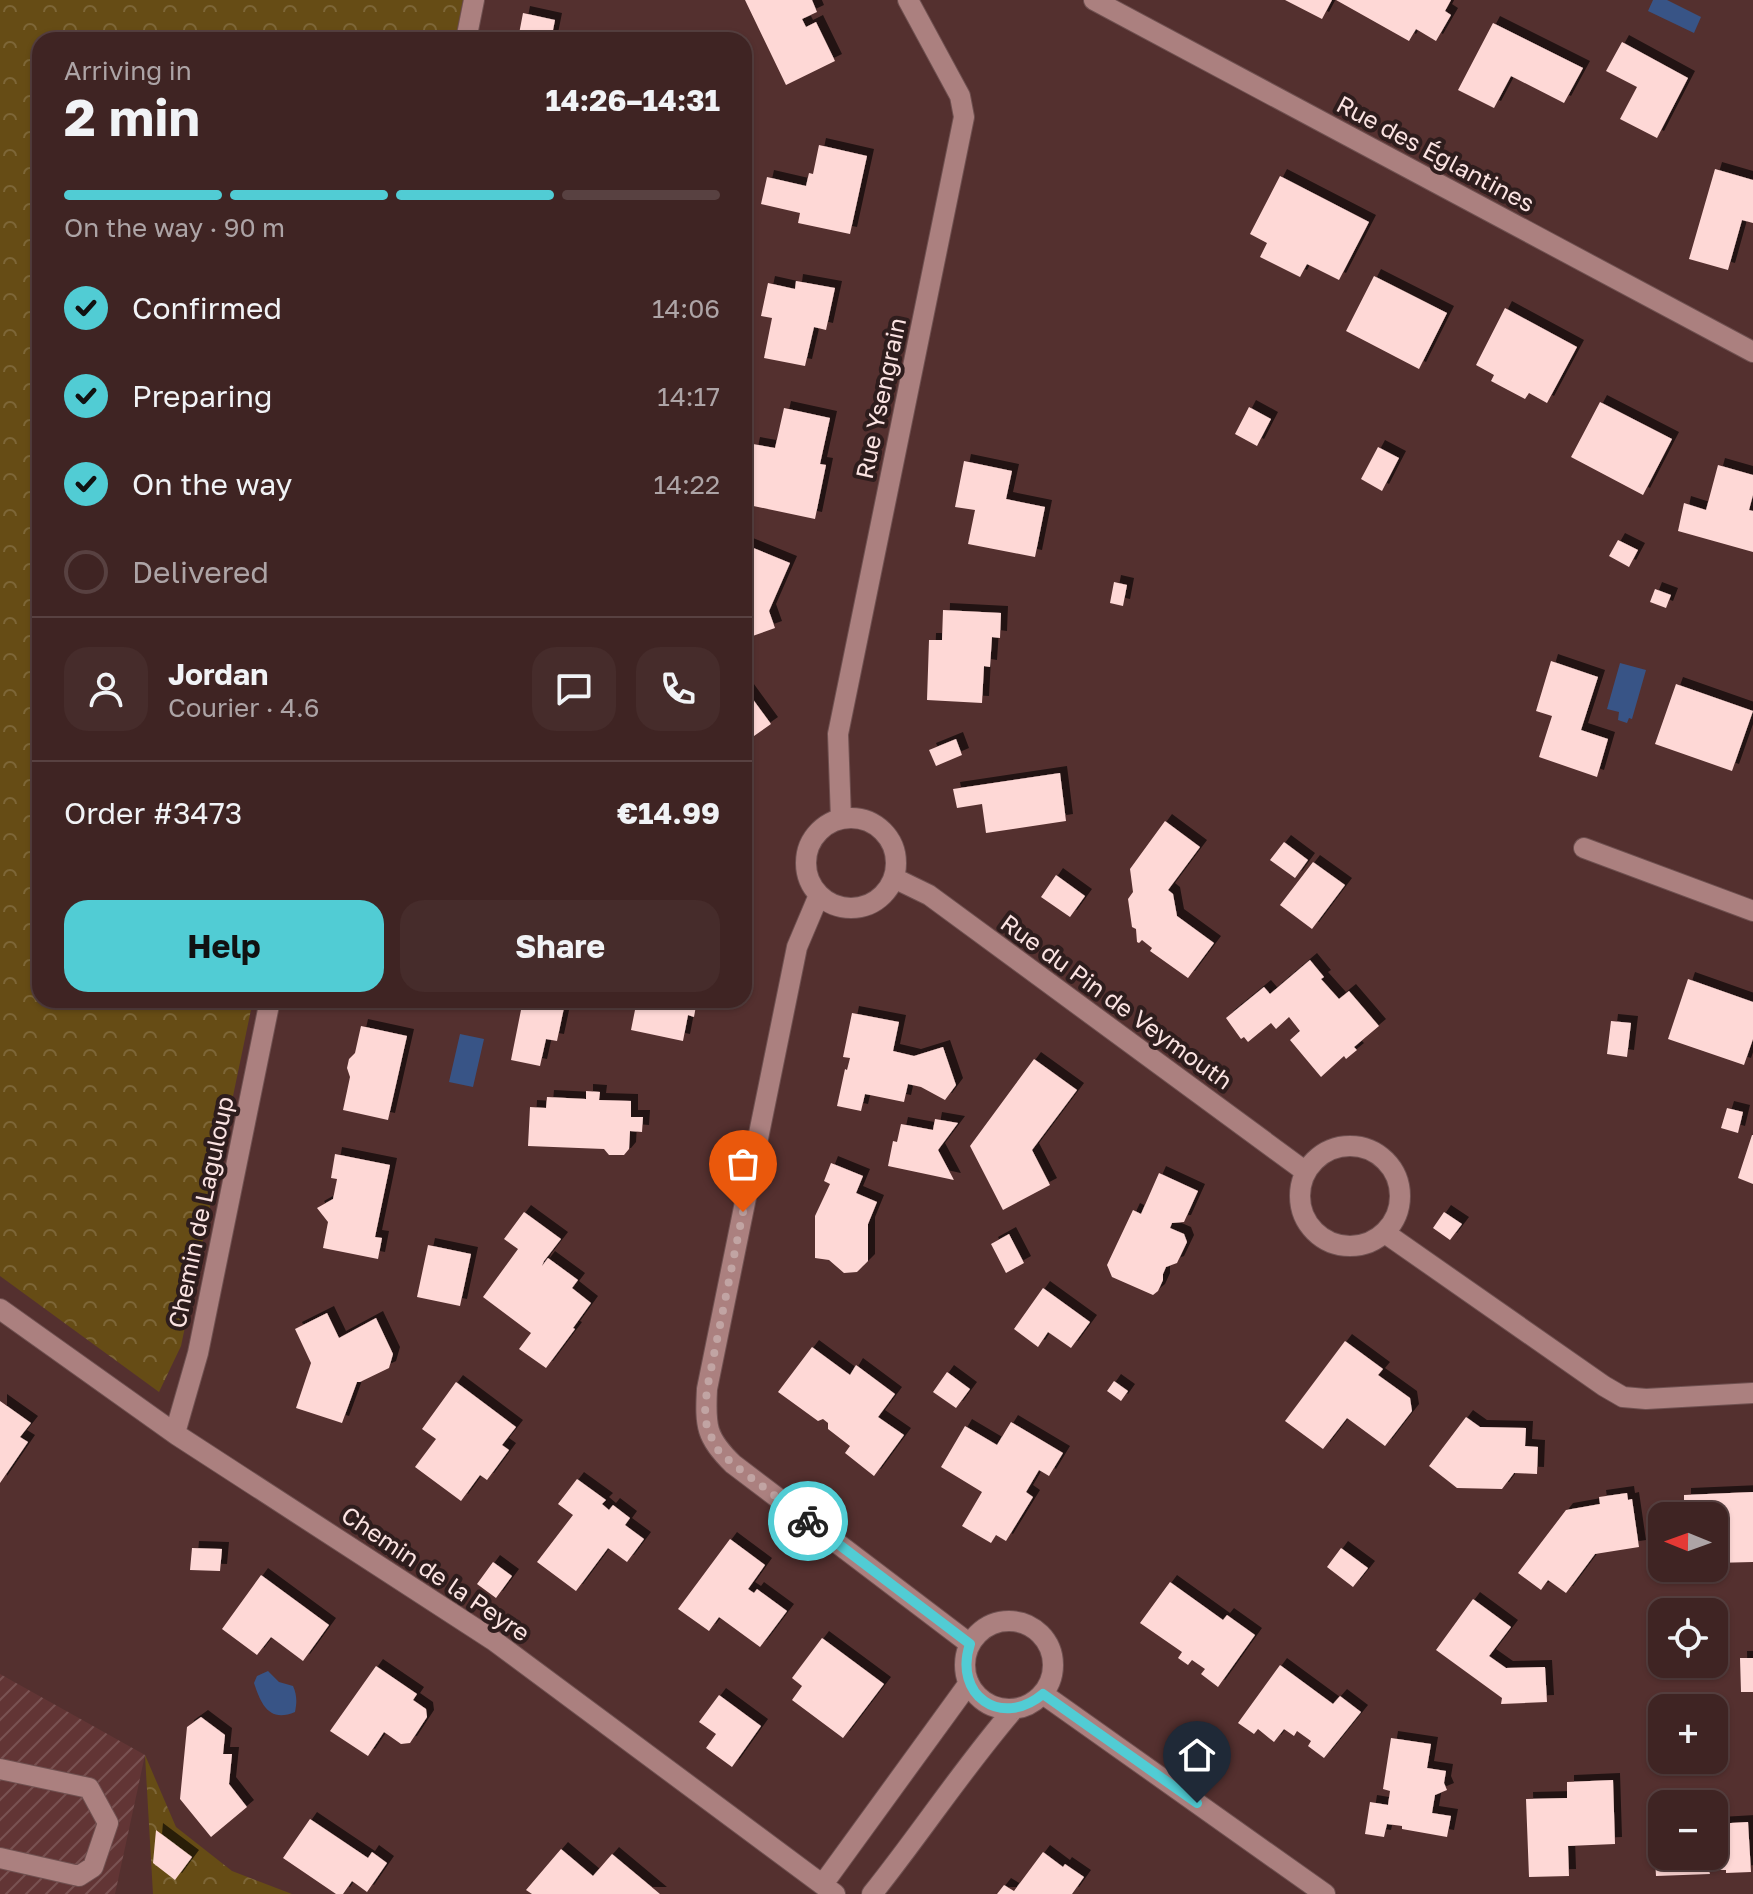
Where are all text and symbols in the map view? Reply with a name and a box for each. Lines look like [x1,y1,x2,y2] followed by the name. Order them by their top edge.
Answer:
[64,55,192,86] text: Arriving in
[545,82,720,118] text: 14:26–14:31
[64,85,200,147] text: 2 min
[1332,89,1540,217] street label: Rue des Églantines
[64,212,285,243] text: On the way · 90 m
[64,286,108,330] icon: check
[132,290,282,326] text: Confirmed
[652,293,720,324] text: 14:06
[849,315,911,481] street label: Rue Ysengrain
[64,374,108,418] icon: check
[132,378,273,414] text: Preparing
[657,381,720,412] text: 14:17
[64,462,108,506] icon: check
[132,466,292,502] text: On the way
[654,469,720,500] text: 14:22
[132,554,269,590] text: Delivered
[64,647,148,731] button: person
[532,647,616,731] button: chat
[636,647,720,731] button: phone
[168,656,268,692] text: Jordan
[168,692,320,723] text: Courier · 4.6
[64,795,242,831] text: Order #3473
[617,795,720,831] text: €14.99
[64,900,384,992] button: Help
[400,900,720,992] button: Share
[996,907,1238,1095] street label: Rue du Pin de Veymouth
[161,1094,239,1330] street label: Chemin de Laguloup
[709,1130,777,1212] pin
[721,1142,765,1186] icon: bag
[768,1481,848,1561] courier
[336,1499,536,1647] street label: Chemin de la Peyre
[786,1499,830,1543] icon: bike
[1648,1502,1728,1582] north arrow
[1648,1502,1728,1870] map controls
[1648,1598,1728,1678] button: locate
[1648,1694,1728,1774] button: +
[1163,1721,1231,1803] pin
[1175,1733,1219,1777] icon: home
[1648,1790,1728,1870] button: −

